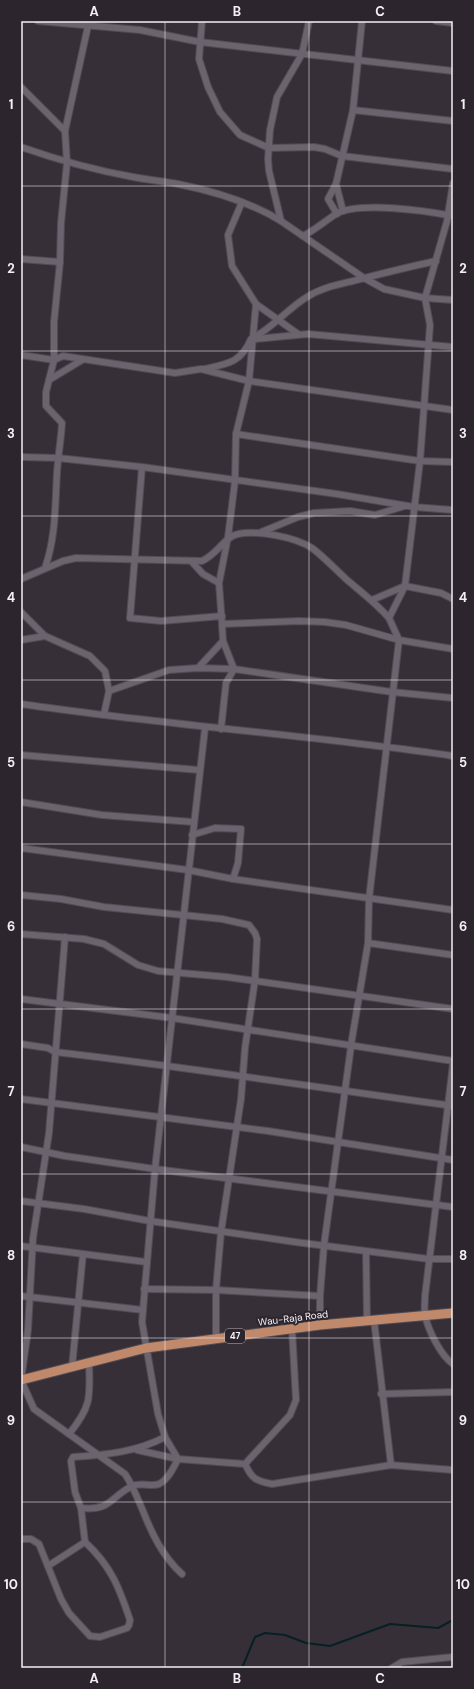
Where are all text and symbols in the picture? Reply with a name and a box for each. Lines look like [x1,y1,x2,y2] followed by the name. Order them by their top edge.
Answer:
[89,3,99,20] text: A
[233,3,241,20] text: B
[375,3,385,20] text: C
[9,96,13,113] text: 1
[461,96,465,113] text: 1
[7,260,15,277] text: 2
[459,260,467,277] text: 2
[7,425,15,442] text: 3
[459,425,467,442] text: 3
[7,589,15,606] text: 4
[459,589,467,606] text: 4
[7,754,15,771] text: 5
[459,754,467,771] text: 5
[7,918,15,935] text: 6
[459,918,467,935] text: 6
[8,1083,15,1100] text: 7
[460,1083,467,1100] text: 7
[7,1247,15,1264] text: 8
[459,1247,467,1264] text: 8
[257,1307,329,1329] street label: Wau-Raja Road
[225,1329,245,1343] road number: 47
[7,1412,15,1429] text: 9
[459,1412,467,1429] text: 9
[4,1576,18,1593] text: 10
[456,1576,470,1593] text: 10
[89,1670,99,1687] text: A
[233,1670,241,1687] text: B
[375,1670,385,1687] text: C

